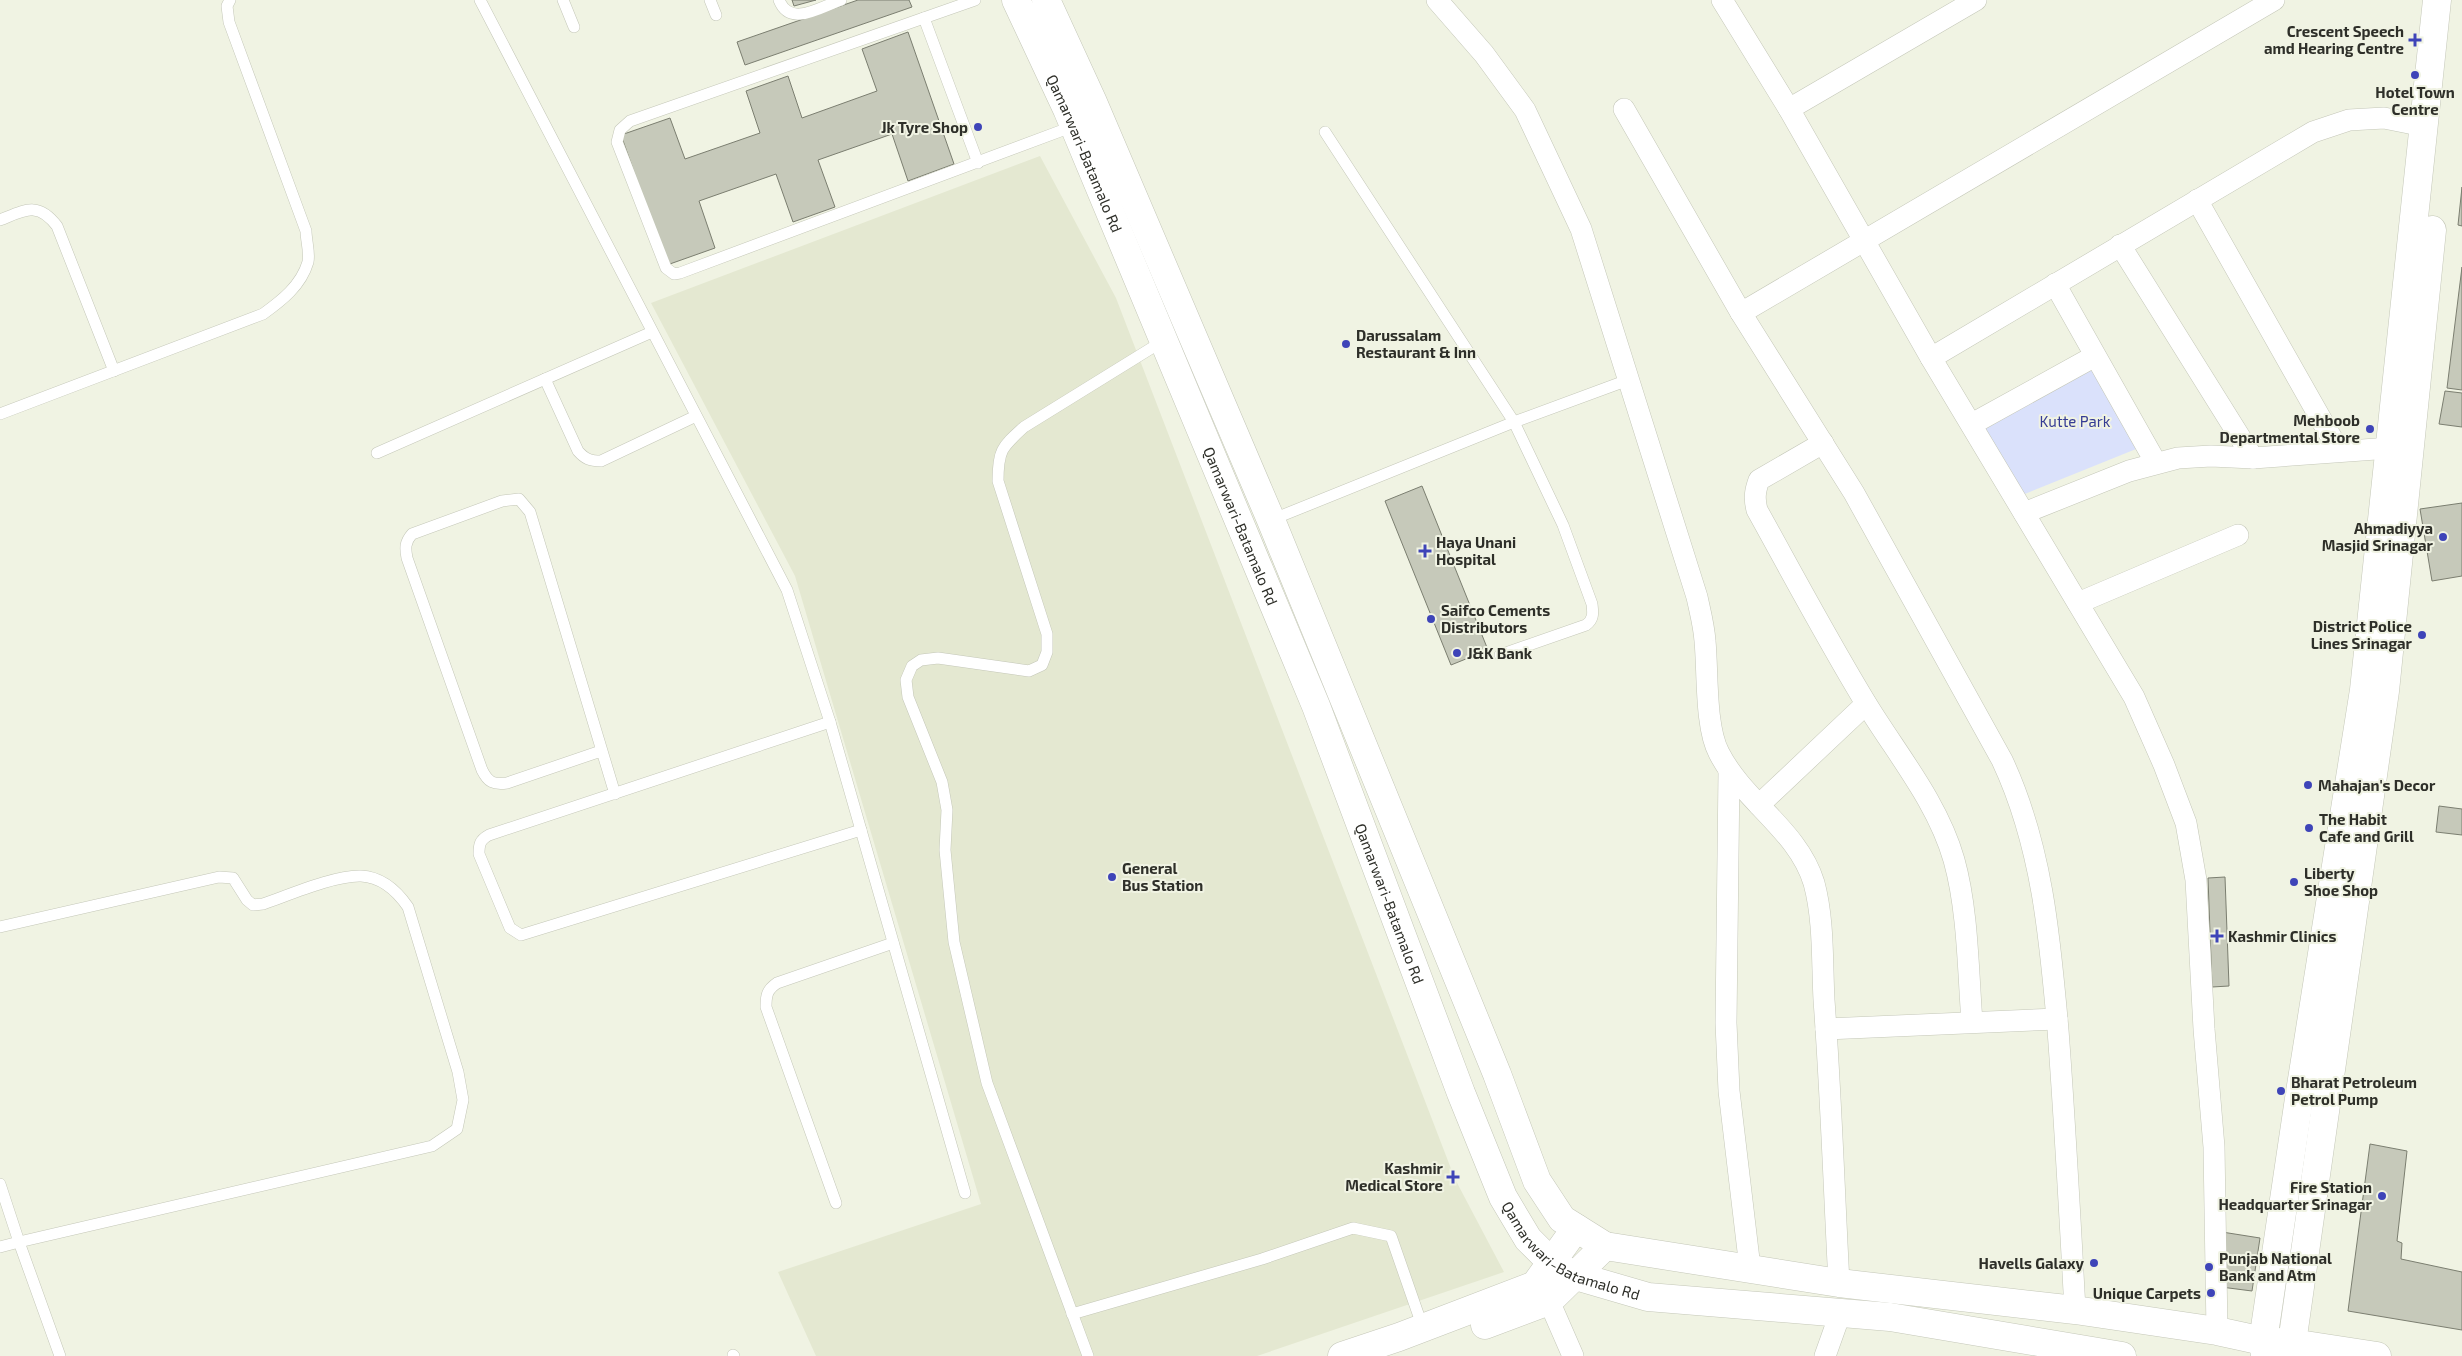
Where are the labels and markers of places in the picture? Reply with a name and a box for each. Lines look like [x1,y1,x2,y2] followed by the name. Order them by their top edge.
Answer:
[2264,22,2404,57] place label: Crescent Speech amd Hearing Centre
[2408,33,2422,47] marker: Crescent Speech amd Hearing Centre
[2409,69,2421,81] marker: Hotel Town Centre
[2375,83,2455,118] place label: Hotel Town Centre
[881,118,968,137] place label: Jk Tyre Shop
[972,121,984,133] marker: Jk Tyre Shop
[1356,326,1476,361] place label: Darussalam Restaurant & Inn
[1340,338,1352,350] marker: Darussalam Restaurant & Inn
[2219,411,2360,446] place label: Mehboob Departmental Store
[2364,423,2376,435] marker: Mehboob Departmental Store
[2322,519,2434,554] place label: Ahmadiyya Masjid Srinagar
[2437,531,2449,543] marker: Ahmadiyya Masjid Srinagar
[1436,533,1516,568] place label: Haya Unani Hospital
[1418,544,1432,558] marker: Haya Unani Hospital
[1441,601,1550,636] place label: Saifco Cements Distributors
[1425,613,1437,625] marker: Saifco Cements Distributors
[2311,617,2413,652] place label: District Police Lines Srinagar
[2416,629,2428,641] marker: District Police Lines Srinagar
[1467,644,1533,662] place label: J&K Bank
[1451,647,1463,659] marker: J&K Bank
[2318,776,2436,794] place label: Mahajan's Decor
[2302,779,2314,791] marker: Mahajan's Decor
[2319,810,2414,845] place label: The Habit Cafe and Grill
[2303,822,2315,834] marker: The Habit Cafe and Grill
[1122,859,1203,894] place label: General Bus Station
[2304,864,2378,899] place label: Liberty Shoe Shop
[1106,871,1118,883] marker: General Bus Station
[2288,876,2300,888] marker: Liberty Shoe Shop
[2228,927,2336,945] place label: Kashmir Clinics
[2210,929,2224,943] marker: Kashmir Clinics
[2291,1073,2417,1108] place label: Bharat Petroleum Petrol Pump
[2275,1085,2287,1097] marker: Bharat Petroleum Petrol Pump
[1345,1159,1444,1194] place label: Kashmir Medical Store
[1447,1171,1459,1183] marker: Kashmir Medical Store
[2218,1178,2373,1213] place label: Fire Station Headquarter Srinagar
[2376,1190,2388,1202] marker: Fire Station Headquarter Srinagar
[2219,1249,2332,1284] place label: Punjab National Bank and Atm
[1979,1254,2085,1273] place label: Havells Galaxy
[2088,1257,2100,1269] marker: Havells Galaxy
[2203,1261,2215,1273] marker: Punjab National Bank and Atm
[2093,1284,2201,1302] place label: Unique Carpets
[2205,1287,2217,1299] marker: Unique Carpets

